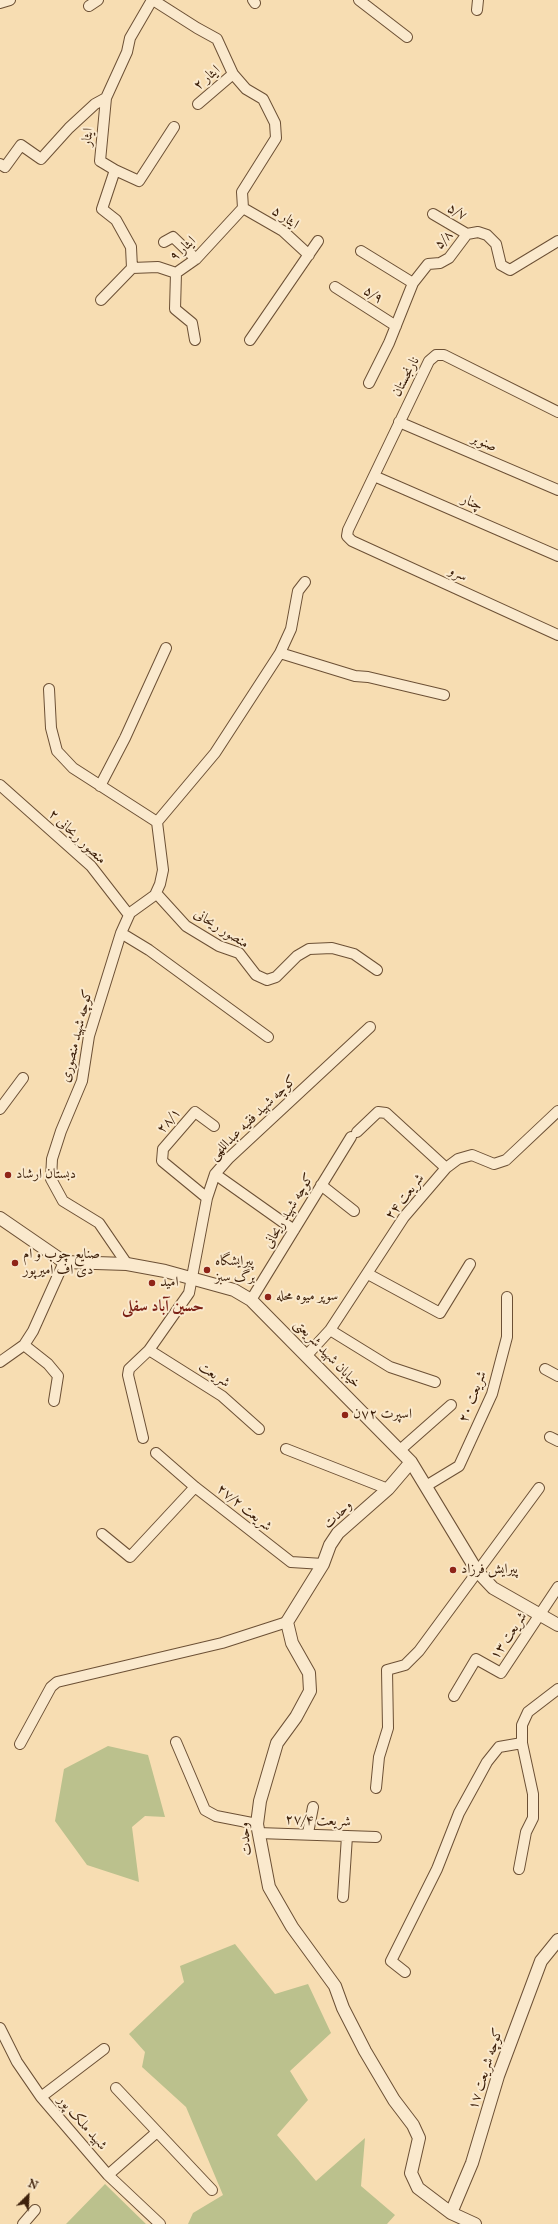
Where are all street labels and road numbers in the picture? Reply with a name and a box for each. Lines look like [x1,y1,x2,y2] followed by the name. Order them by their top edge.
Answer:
[190,62,224,94] street label: ایثار ۲
[79,127,97,147] street label: ایثار
[444,200,470,224] street label: ۵/۷
[268,203,302,233] street label: ایثار ۵
[431,227,457,253] street label: ۵/۸
[166,233,200,265] street label: ایثار ۹
[360,282,386,308] street label: ۵/۹
[388,354,424,400] street label: نارنجستان
[469,430,499,456] street label: صنوبر
[459,491,485,515] street label: چنار
[446,563,470,585] street label: سرو
[45,806,109,868] street label: منصور ریحانی ۲
[190,906,252,952] street label: منصور ریحانی
[57,988,97,1084] street label: کوچه شهید منصوری
[206,1072,300,1164] street label: کوچه شهید فقیه عبداللهی
[153,1105,185,1137] street label: ۲۸/۱
[260,1171,318,1251] street label: کوچه شهید ریحانی
[382,1171,428,1223] street label: شریعت ۲۴
[290,1316,364,1392] street label: خیابان شهید شریعتی
[195,1359,233,1391] street label: شریعت
[456,1369,490,1425] street label: شریعت ۲۰
[213,1481,275,1535] street label: شریعت ۲۷/۲
[320,1497,356,1533] street label: وحدت
[487,1609,531,1663] street label: شریعت ۱۳
[285,1811,351,1831] street label: شریعت ۲۷/۴
[236,1821,256,1857] street label: وحدت
[465,2026,507,2112] street label: کوچه شریعت ۱۷
[54,2092,110,2154] street label: شهید ملک پور

